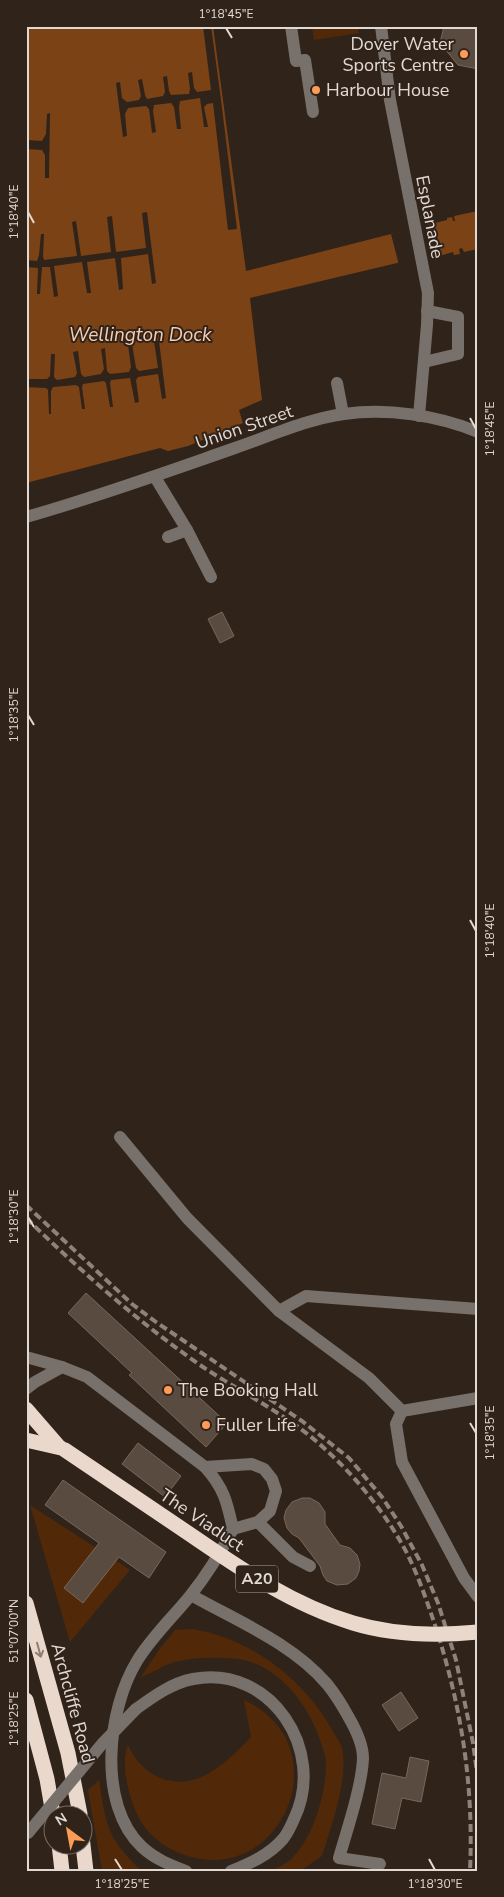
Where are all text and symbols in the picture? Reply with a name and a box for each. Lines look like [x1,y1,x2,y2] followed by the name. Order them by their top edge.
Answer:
[199,6,253,22] text: 1°18'45"E
[342,32,455,77] place label: Dover Water Sports Centre
[458,48,470,60] marker: Dover Water Sports Centre
[326,78,449,102] place label: Harbour House
[310,84,322,96] marker: Harbour House
[410,173,450,261] street label: Esplanade
[6,185,22,239] text: 1°18'40"E
[68,322,212,348] water label: Wellington Dock
[192,399,297,455] street label: Union Street
[482,402,498,456] text: 1°18'45"E
[6,688,22,742] text: 1°18'35"E
[482,904,498,958] text: 1°18'40"E
[6,1190,22,1244] text: 1°18'30"E
[178,1378,319,1402] place label: The Booking Hall
[162,1384,174,1396] marker: The Booking Hall
[482,1406,498,1460] text: 1°18'35"E
[216,1413,296,1437] place label: Fuller Life
[200,1419,212,1431] marker: Fuller Life
[155,1483,249,1557] street label: The Viaduct
[236,1566,278,1592] road number: A20
[6,1599,22,1663] text: 51°07'00"N
[45,1640,101,1766] street label: Archcliffe Road
[35,1641,44,1657] one-way arrow
[6,1692,22,1746] text: 1°18'25"E
[42,1804,92,1854] north arrow
[52,1809,71,1830] text: N
[95,1876,149,1892] text: 1°18'25"E
[408,1876,462,1892] text: 1°18'30"E

